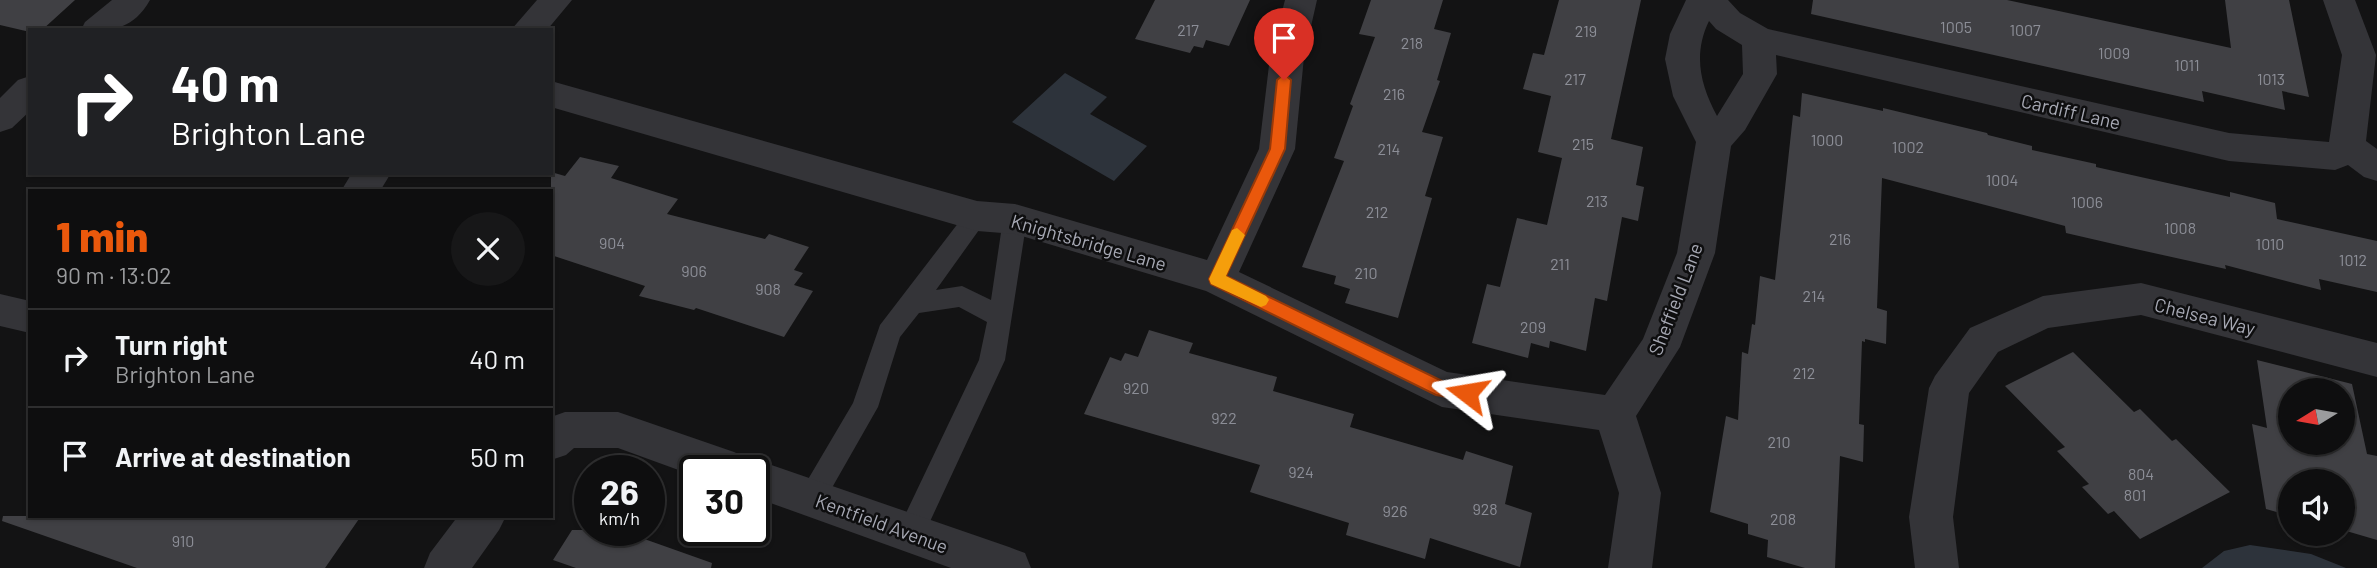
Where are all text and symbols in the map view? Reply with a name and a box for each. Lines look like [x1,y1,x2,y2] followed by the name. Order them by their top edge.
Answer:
[1254,8,1314,80] pin
[1940,17,1972,36] house number: 1005
[1265,19,1303,57] icon: arrive
[1177,20,1199,39] house number: 217
[2009,20,2041,39] house number: 1007
[1575,21,1597,40] house number: 219
[1401,33,1423,52] house number: 218
[2098,43,2130,62] house number: 1009
[171,53,279,112] text: 40 m
[2174,55,2200,74] house number: 1011
[56,56,147,147] icon: right
[1564,69,1586,88] house number: 217
[2257,69,2285,88] house number: 1013
[1383,84,1405,103] house number: 216
[2019,88,2123,134] street label: Cardiff Lane
[171,113,366,151] text: Brighton Lane
[1811,130,1843,149] house number: 1000
[1572,134,1594,153] house number: 215
[1892,137,1924,156] house number: 1002
[1378,139,1400,158] house number: 214
[1986,170,2018,189] house number: 1004
[1586,191,1608,210] house number: 213
[2071,192,2103,211] house number: 1006
[1366,202,1388,221] house number: 212
[1009,209,1169,275] street label: Knightsbridge Lane
[56,210,148,260] text: 1 min
[451,212,525,286] button: close
[2164,218,2196,237] house number: 1008
[1829,229,1851,248] house number: 216
[599,233,625,252] house number: 904
[2256,234,2284,253] house number: 1010
[1643,240,1707,358] street label: Sheffield Lane
[2339,250,2367,269] house number: 1012
[1550,254,1570,273] house number: 211
[56,261,172,289] text: 90 m · 13:02
[681,261,707,280] house number: 906
[1355,263,1378,282] house number: 210
[755,279,781,298] house number: 908
[1803,286,1825,305] house number: 214
[2152,292,2258,340] street label: Chelsea Way
[1520,317,1546,336] house number: 209
[115,329,228,360] text: Turn right
[56,339,94,377] icon: right
[469,343,525,374] text: 40 m
[1430,356,1504,430] position arrow
[115,360,255,388] text: Brighton Lane
[1793,363,1815,382] house number: 212
[1123,378,1149,397] house number: 920
[2278,378,2356,455] north arrow
[2278,378,2355,546] map controls
[1211,408,1237,427] house number: 922
[1768,432,1791,451] house number: 210
[56,437,94,475] icon: arrive
[115,441,351,472] text: Arrive at destination
[470,441,525,472] text: 50 m
[679,455,770,546] speed limit sign: 30
[1288,462,1314,481] house number: 924
[2128,464,2154,483] house number: 804
[2278,469,2355,546] button: sound
[600,470,639,512] text: 26
[2124,485,2146,504] house number: 801
[813,488,951,558] street label: Kentfield Avenue
[1472,499,1498,518] house number: 928
[1382,501,1408,520] house number: 926
[599,507,640,529] text: km/h
[1770,509,1796,528] house number: 208
[172,531,194,550] house number: 910

